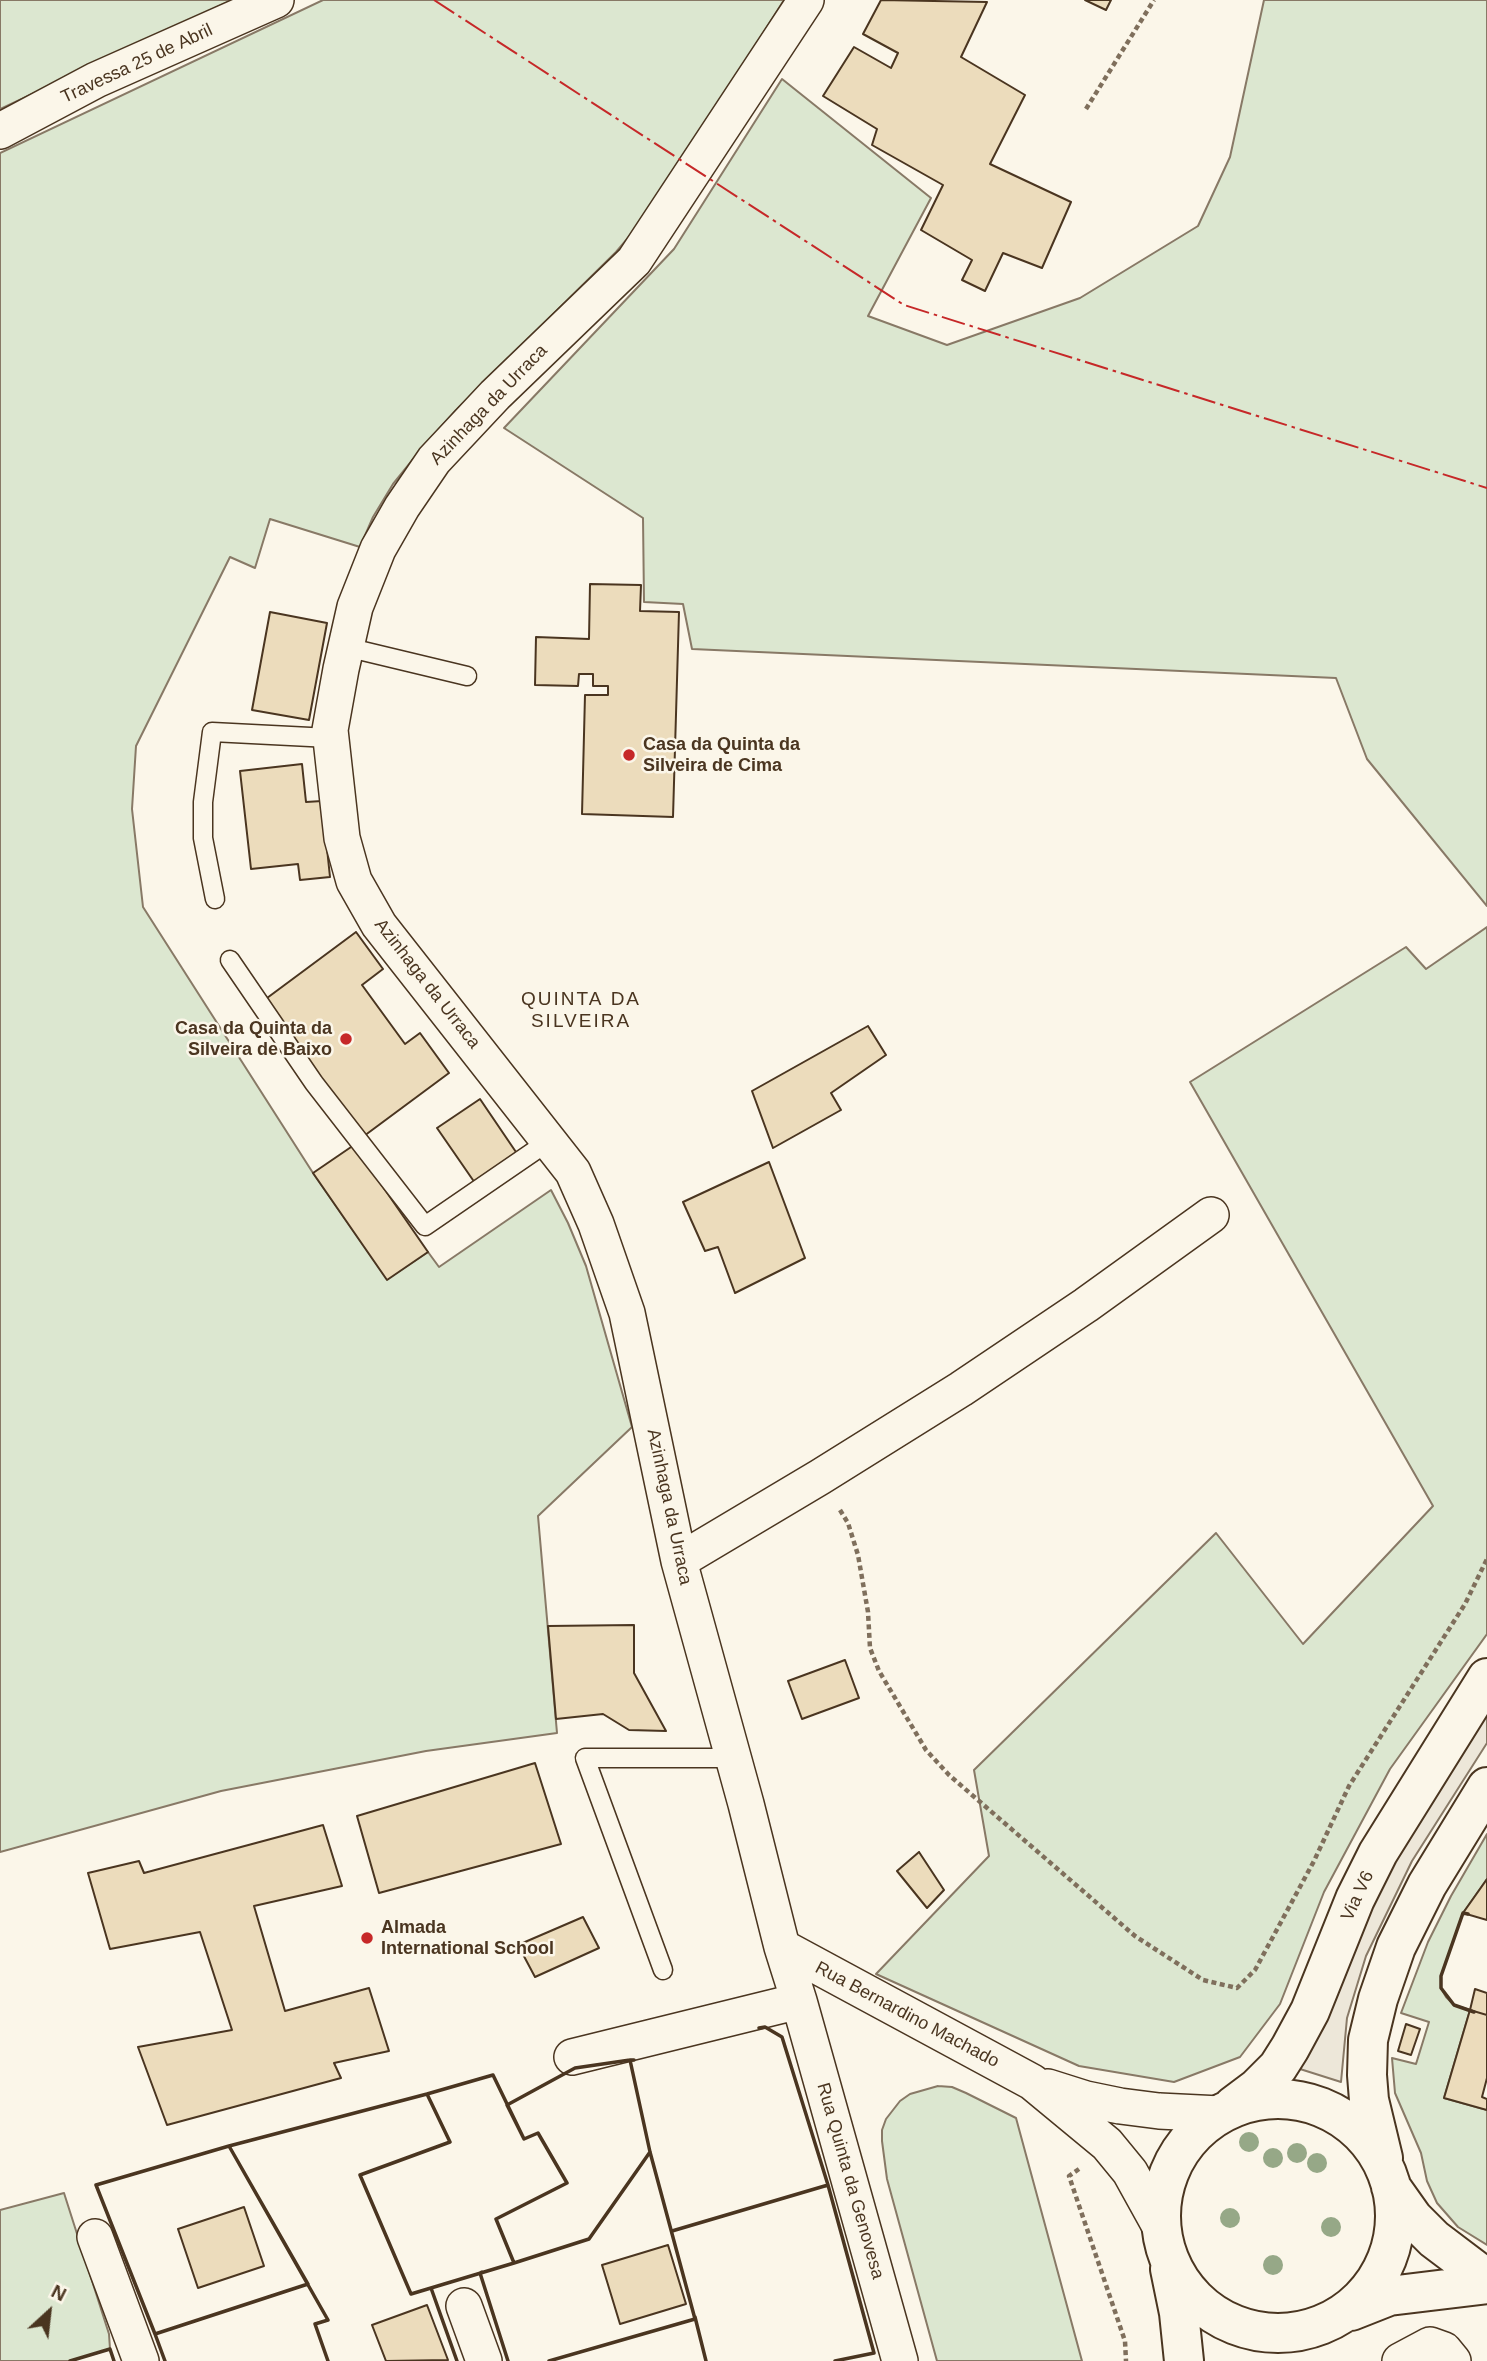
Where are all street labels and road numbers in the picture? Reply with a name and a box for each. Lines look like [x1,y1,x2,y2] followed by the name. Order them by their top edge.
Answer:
[58,19,216,109] street label: Travessa 25 de Abril
[426,340,552,470] street label: Azinhaga da Urraca
[370,915,484,1053] street label: Azinhaga da Urraca
[642,1427,696,1587] street label: Azinhaga da Urraca
[1337,1868,1379,1924] street label: Via V6
[811,1957,1003,2073] street label: Rua Bernardino Machado
[812,2080,888,2282] street label: Rua Quinta da Genovesa

